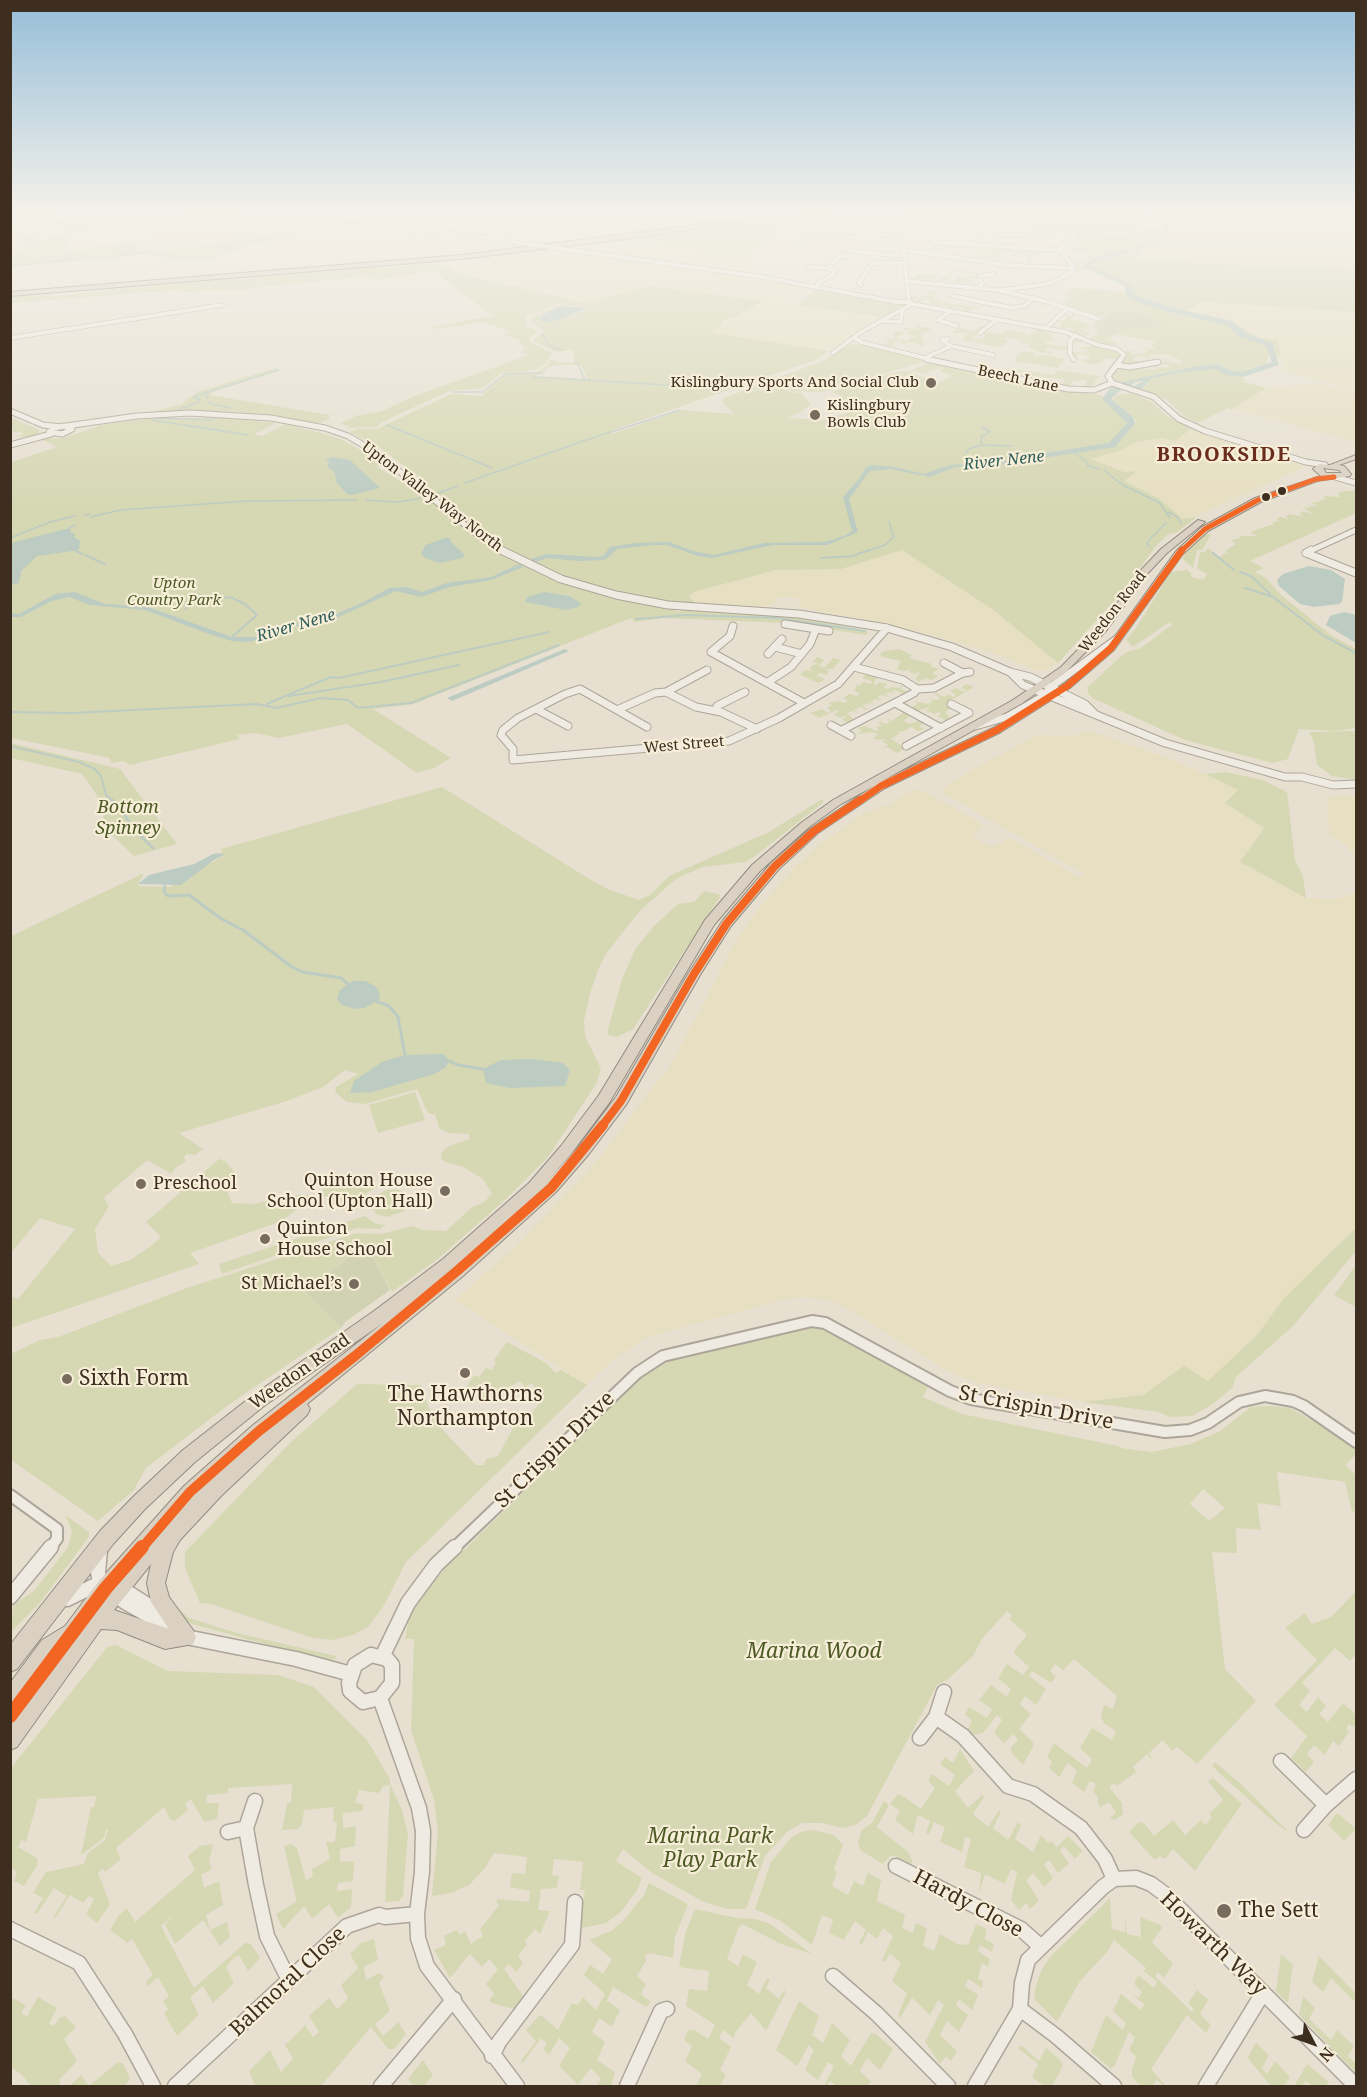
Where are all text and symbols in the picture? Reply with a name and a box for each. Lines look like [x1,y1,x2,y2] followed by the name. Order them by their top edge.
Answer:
[976,362,1060,396] street label: Beech Lane
[671,374,919,392] place label: Kislingbury Sports And Social Club
[924,376,938,390] marker: Kislingbury Sports And Social Club
[827,397,911,432] place label: Kislingbury Bowls Club
[808,408,822,422] marker: Kislingbury Bowls Club
[358,438,506,556] street label: Upton Valley Way North
[1157,443,1291,467] district label: BROOKSIDE
[963,447,1045,475] water label: River Nene
[1276,485,1288,497] unlabelled marker
[1260,491,1272,503] unlabelled marker
[1076,568,1150,656] street label: Weedon Road
[127,575,221,610] park label: Upton Country Park
[254,606,338,646] water label: River Nene
[643,733,725,757] street label: West Street
[95,797,161,840] park label: Bottom Spinney
[267,1170,433,1212] place label: Quinton House School (Upton Hall)
[153,1173,237,1195] place label: Preschool
[134,1177,148,1191] marker: Preschool
[438,1184,452,1198] marker: Quinton House School (Upton Hall)
[277,1218,392,1260] place label: Quinton House School
[258,1232,272,1246] marker: Quinton House School
[241,1273,342,1295] place label: St Michael’s
[347,1277,361,1291] marker: St Michael’s
[245,1329,355,1415] street label: Weedon Road
[79,1366,189,1392] place label: Sixth Form
[458,1366,472,1380] marker: The Hawthorns Northampton
[60,1372,74,1386] marker: Sixth Form
[956,1381,1116,1435] street label: St Crispin Drive
[387,1382,543,1432] place label: The Hawthorns Northampton
[490,1386,620,1514] street label: St Crispin Drive
[746,1639,882,1665] park label: Marina Wood
[647,1824,773,1874] park label: Marina Park Play Park
[909,1865,1027,1943] street label: Hardy Close
[1154,1887,1272,2001] street label: Howarth Way
[1238,1898,1318,1924] place label: The Sett
[1215,1902,1233,1920] marker: The Sett
[225,1922,351,2042] street label: Balmoral Close
[1283,2013,1343,2073] north arrow
[1314,2043,1339,2067] text: N

